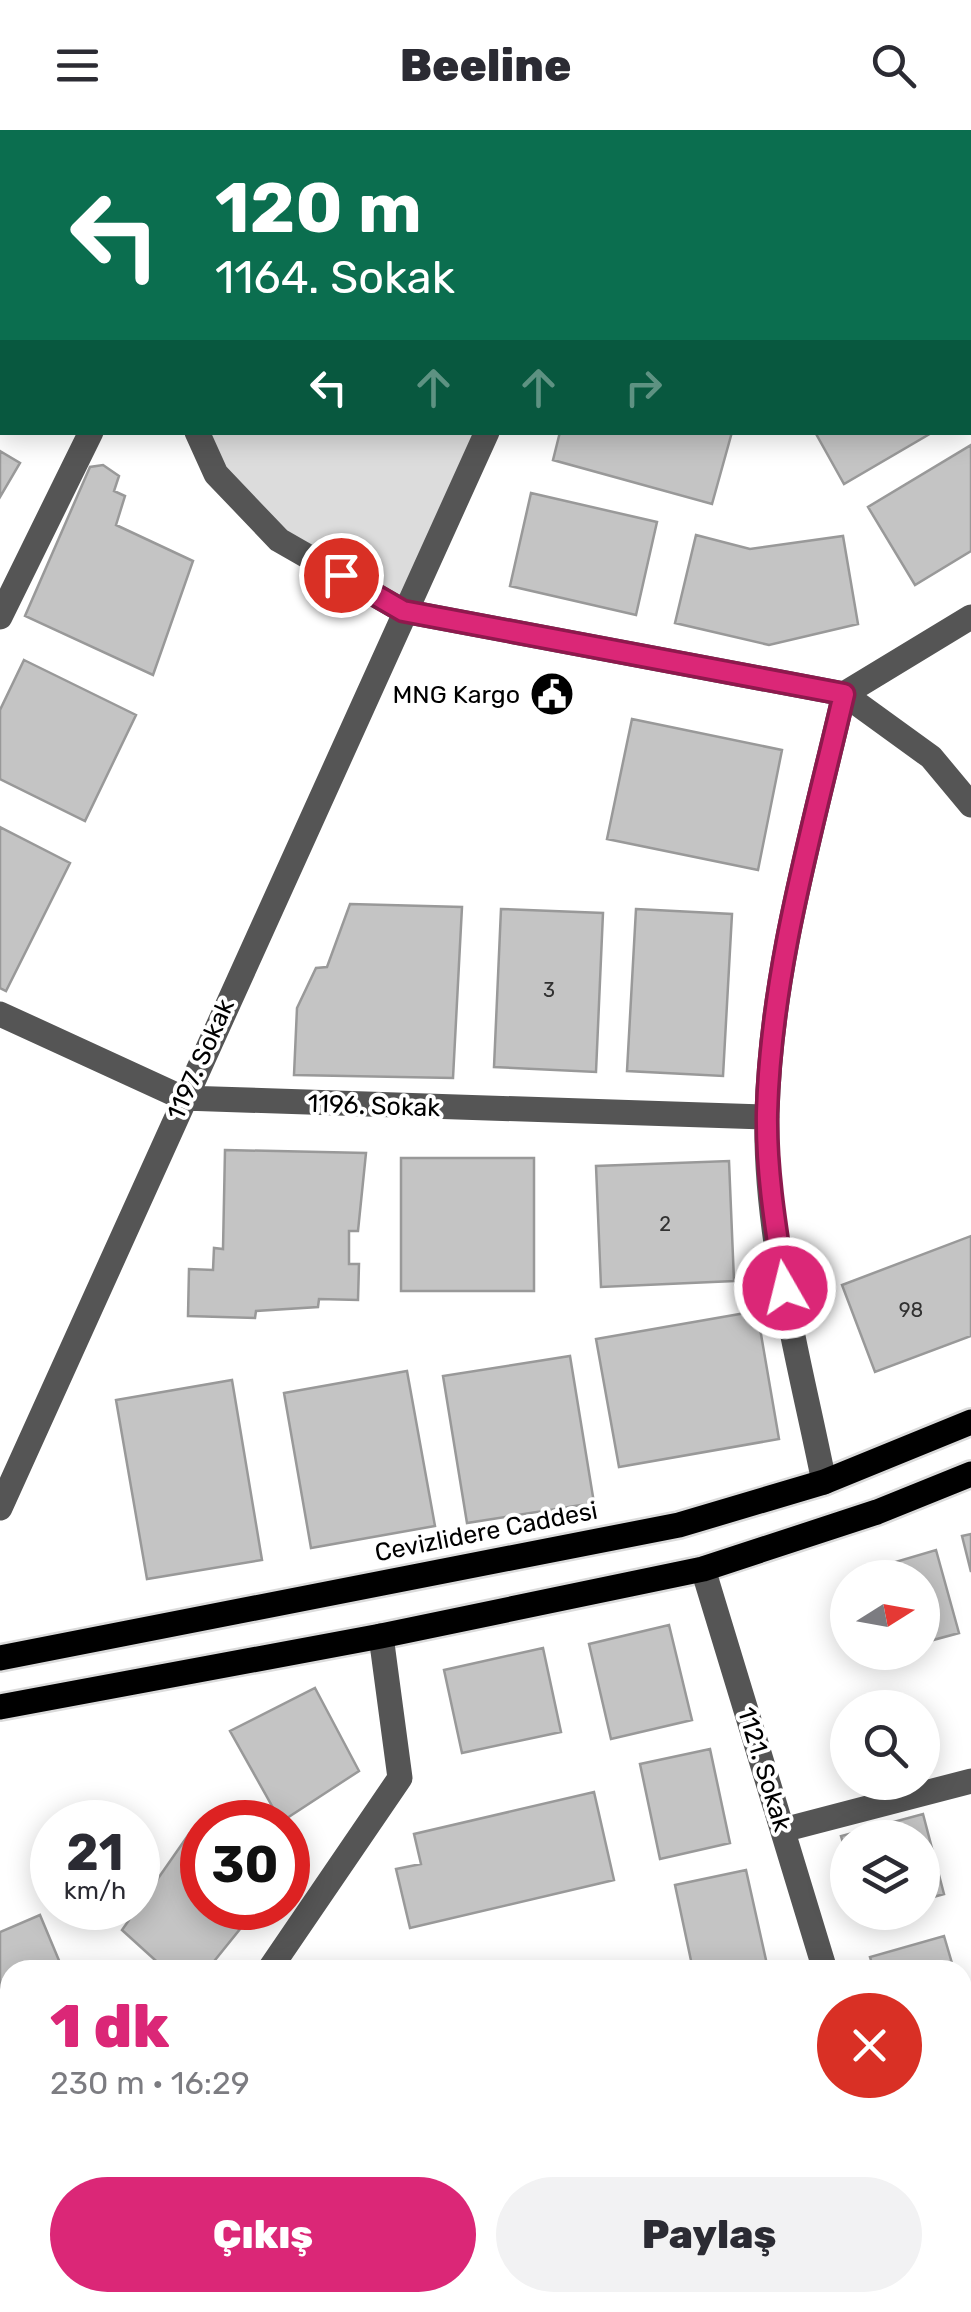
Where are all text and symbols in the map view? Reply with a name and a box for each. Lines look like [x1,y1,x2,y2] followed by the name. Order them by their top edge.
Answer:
[50,38,105,93] icon: menu
[866,38,921,93] icon: search
[400,39,571,92] text: Beeline
[215,167,422,250] text: 120 m
[50,170,180,300] icon: left
[215,251,455,304] text: 1164. Sokak
[301,360,356,415] icon: left
[406,360,461,415] icon: ahead
[511,360,566,415] icon: ahead
[616,360,671,415] icon: right
[299,533,384,618] pin
[314,548,369,603] icon: arrive
[529,671,575,717] public building icon: MNG Kargo
[392,680,520,709] place label: MNG Kargo
[543,978,555,1002] house number: 3
[161,994,240,1124] street label: 1197. Sokak
[307,1089,441,1122] street label: 1196. Sokak
[659,1212,671,1236] house number: 2
[733,1236,837,1340] position arrow
[899,1298,923,1322] house number: 98
[372,1496,600,1567] street label: Cevizlidere Caddesi
[830,1560,940,1670] north arrow
[830,1560,940,1930] map controls
[830,1690,940,1800] button: search
[732,1703,797,1835] street label: 1121. Sokak
[180,1800,310,1930] speed limit sign: 30
[830,1820,940,1930] button: layers
[66,1823,124,1883] text: 21
[64,1876,126,1905] text: km/h
[50,1991,169,2062] text: 1 dk
[817,1993,922,2098] button: close
[50,2064,250,2102] text: 230 m · 16:29
[50,2177,476,2292] button: Çıkış
[496,2177,922,2292] button: Paylaş

